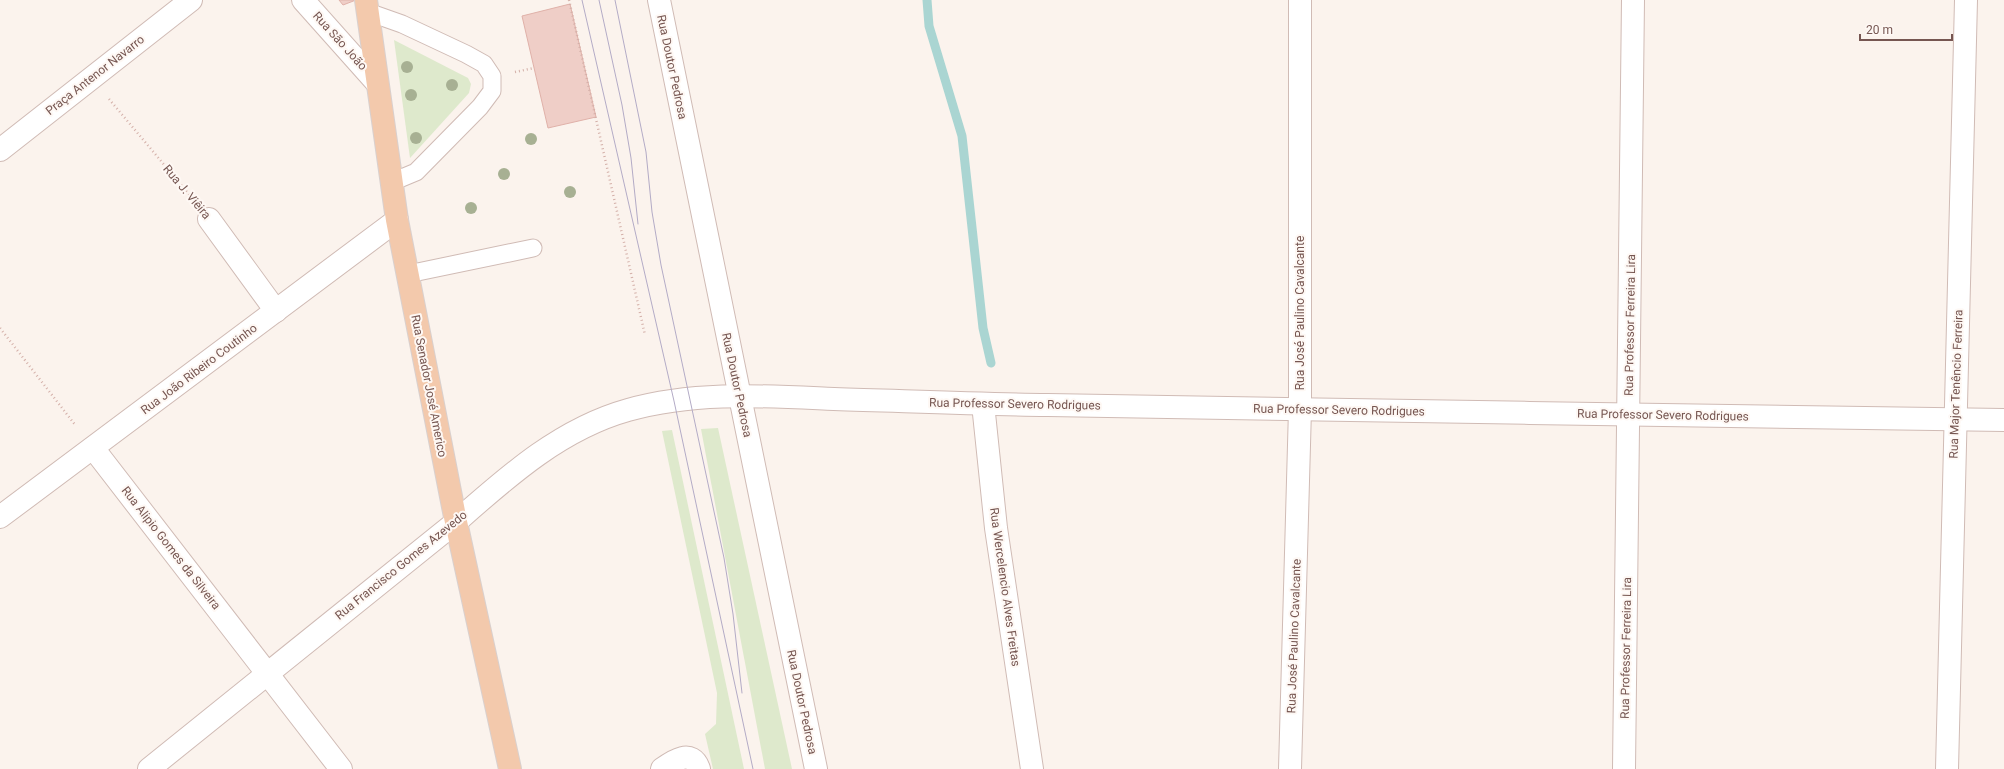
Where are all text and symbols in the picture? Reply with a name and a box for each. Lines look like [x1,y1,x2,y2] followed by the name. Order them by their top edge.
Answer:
[310,9,370,73] street label: Rua São João
[654,13,690,121] street label: Rua Doutor Pedrosa
[1860,16,1952,42] scale bar
[1866,23,1893,37] text: 20 m
[43,32,147,118] street label: Praça Antenor Navarro
[160,162,214,222] street label: Rua J. Viêira
[1293,236,1307,390] street label: Rua José Paulino Cavalcante
[1622,254,1638,396] street label: Rua Professor Ferreira Lira
[1946,309,1966,459] street label: Rua Major Tenêncio Ferreira
[408,314,450,458] street label: Rua Senador José Americo
[138,321,260,417] street label: Rua João Ribeiro Coutinho
[719,331,755,439] street label: Rua Doutor Pedrosa
[929,396,1101,412] street label: Rua Professor Severo Rodrigues
[1253,402,1425,418] street label: Rua Professor Severo Rodrigues
[1577,407,1749,423] street label: Rua Professor Severo Rodrigues
[119,484,223,612] street label: Rua Alipio Gomes da Silveira
[332,507,470,622] street label: Rua Francisco Gomes Azevedo
[987,507,1023,667] street label: Rua Wercelencio Alves Freitas
[1284,559,1304,713] street label: Rua José Paulino Cavalcante
[1618,577,1634,719] street label: Rua Professor Ferreira Lira
[784,648,820,756] street label: Rua Doutor Pedrosa

